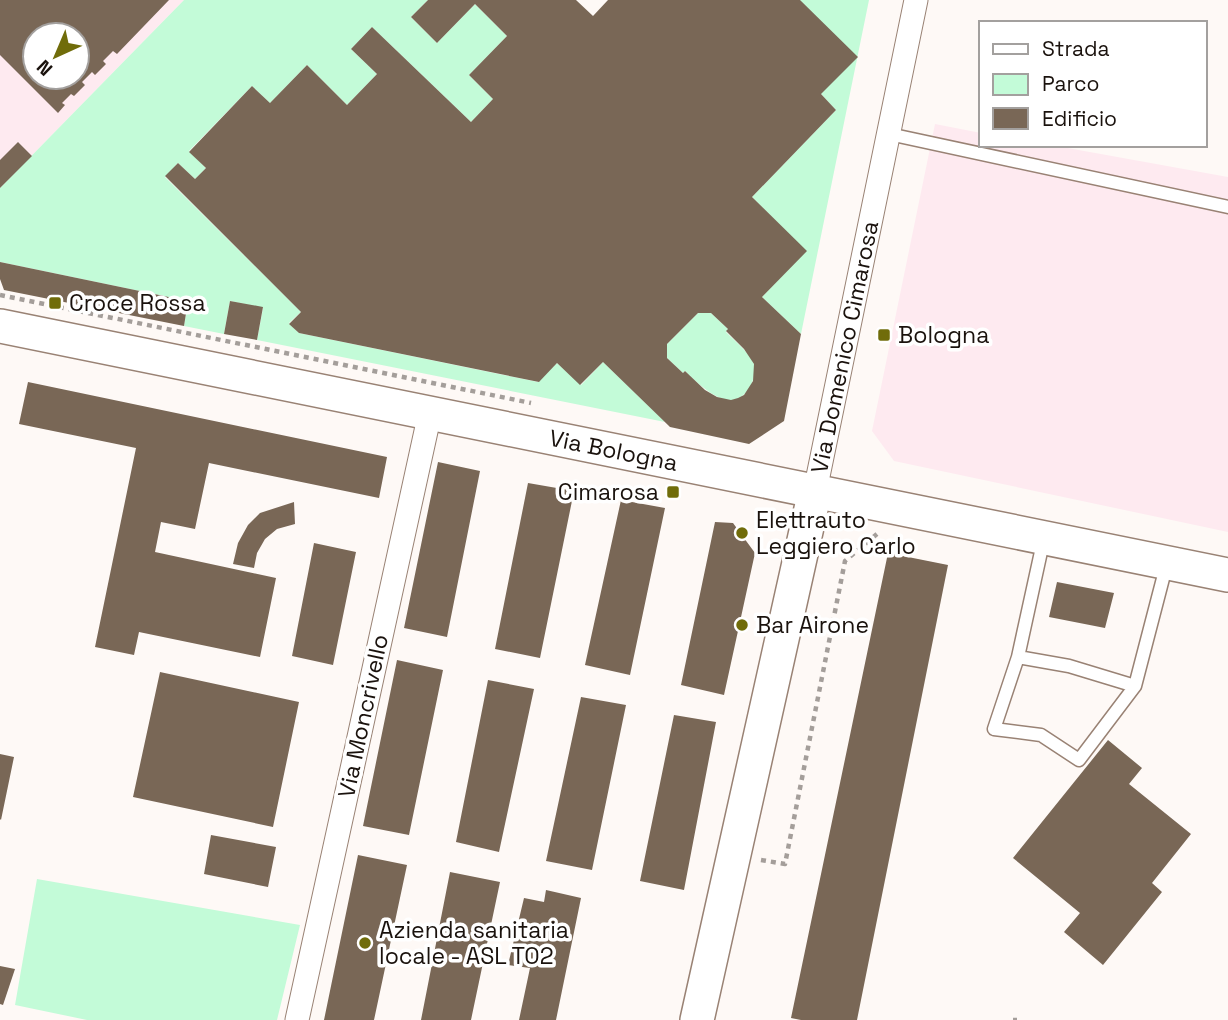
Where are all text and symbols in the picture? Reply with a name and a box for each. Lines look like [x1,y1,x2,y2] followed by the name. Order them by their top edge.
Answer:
[21,21,91,91] north arrow
[979,21,1207,147] legend
[1042,35,1109,62] text: Strada
[31,54,58,81] text: N
[1042,70,1100,97] text: Parco
[1042,105,1117,132] text: Edificio
[804,218,885,476] street label: Via Domenico Cimarosa
[69,288,206,318] place label: Croce Rossa
[47,295,63,311] marker: Croce Rossa
[898,320,989,350] place label: Bologna
[876,327,892,343] marker: Bologna
[547,423,680,478] street label: Via Bologna
[558,477,659,507] place label: Cimarosa
[665,484,681,500] marker: Cimarosa
[756,505,916,561] place label: Elettrauto Leggiero Carlo
[734,525,750,541] marker: Elettrauto Leggiero Carlo
[756,610,869,640] place label: Bar Airone
[734,617,750,633] marker: Bar Airone
[331,632,395,800] street label: Via Moncrivello
[379,915,569,971] place label: Azienda sanitaria locale - ASL TO2
[357,935,373,951] marker: Azienda sanitaria locale - ASL TO2

